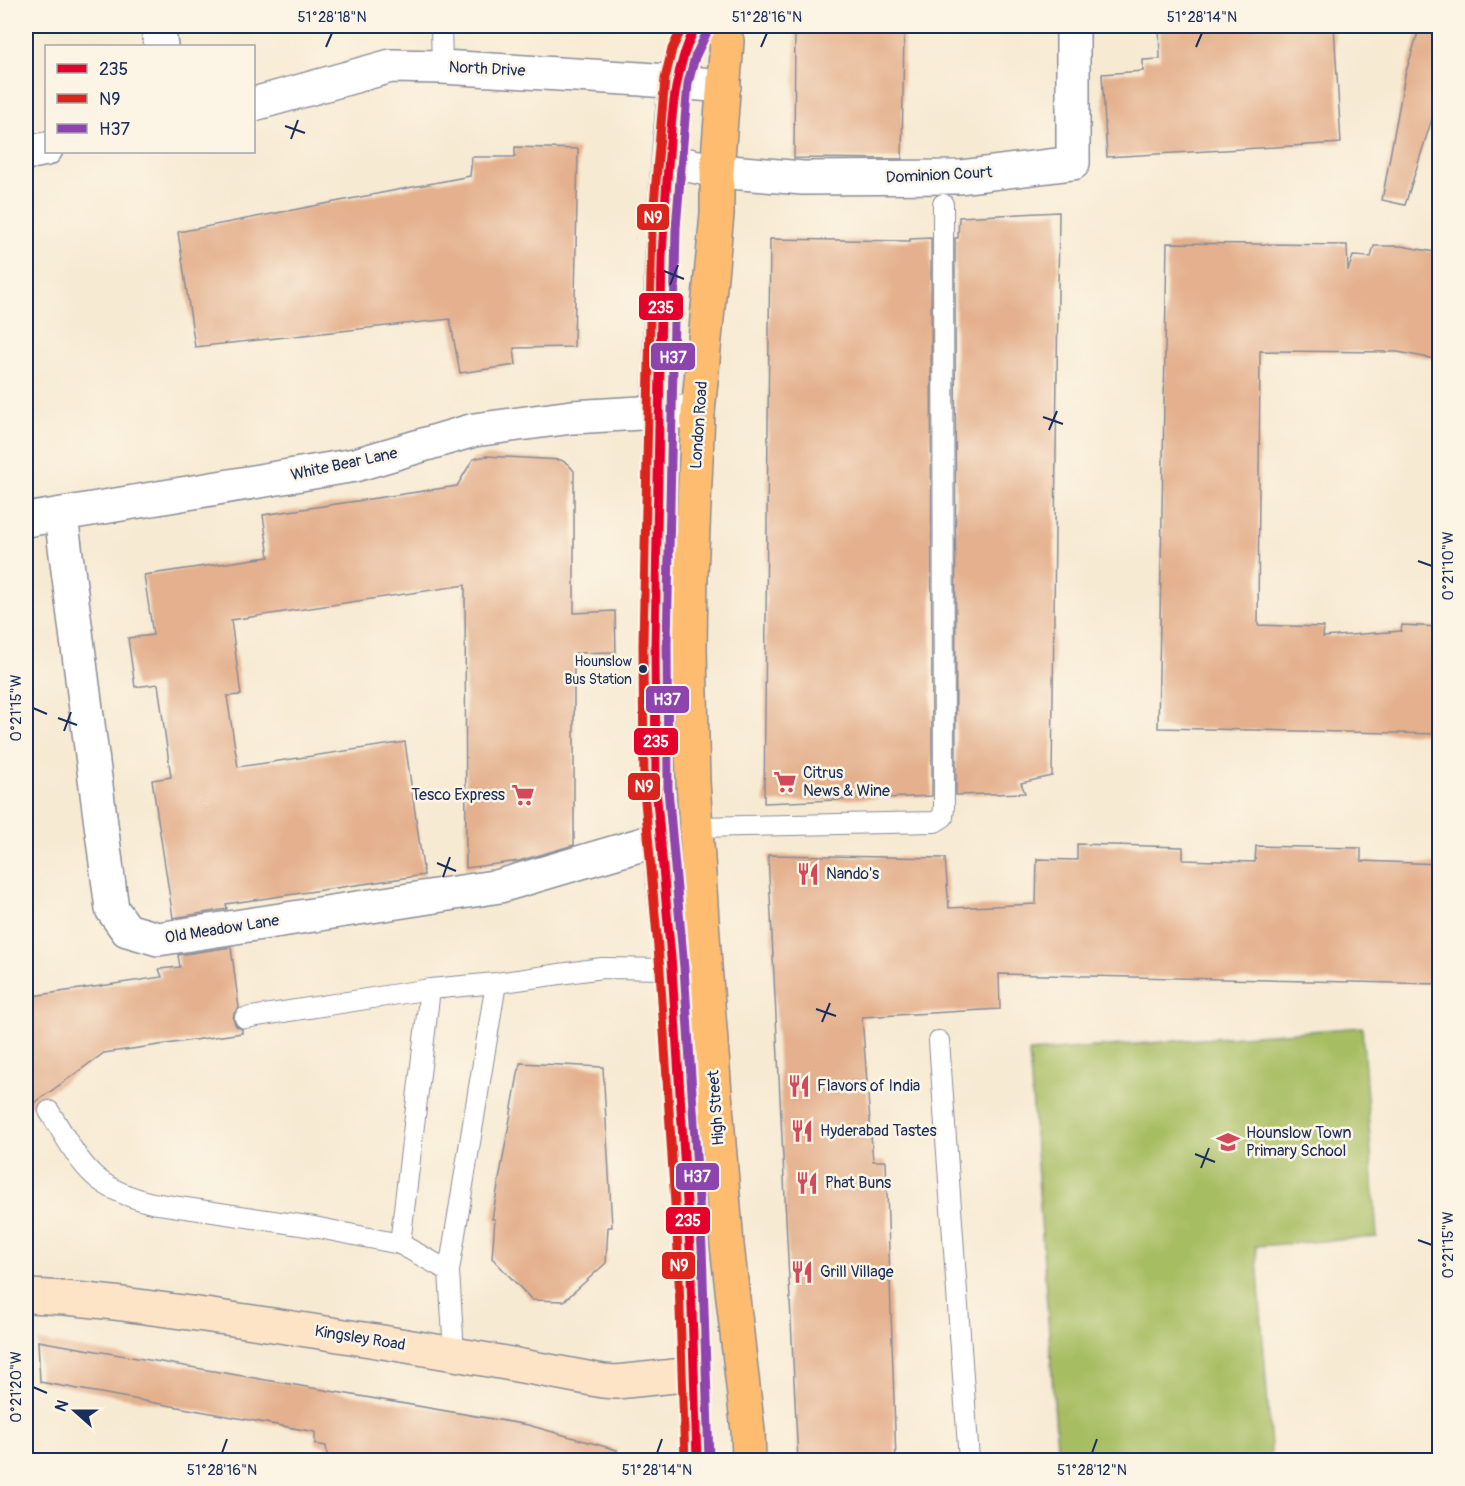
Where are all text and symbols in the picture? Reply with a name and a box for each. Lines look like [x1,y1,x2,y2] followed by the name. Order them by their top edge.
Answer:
[297,8,367,27] text: 51°28'18"N
[732,8,802,27] text: 51°28'16"N
[1167,8,1237,27] text: 51°28'14"N
[45,45,255,153] legend
[448,57,526,81] street label: North Drive
[99,58,128,81] text: 235
[99,88,120,111] text: N9
[99,118,130,141] text: H37
[885,162,993,188] street label: Dominion Court
[636,203,670,231] line badge: N9
[643,208,663,228] text: N9
[638,292,684,321] line badge: 235
[648,298,674,318] text: 235
[650,342,696,371] line badge: H37
[659,348,687,368] text: H37
[686,380,712,470] street label: London Road
[289,443,399,485] street label: White Bear Lane
[1439,531,1458,601] text: 0°21'10"W
[564,653,633,688] place label: Hounslow Bus Station
[637,663,649,675] marker: Hounslow Bus Station
[7,674,26,741] text: 0°21'15"W
[645,685,690,714] line badge: H37
[653,690,681,710] text: H37
[633,727,679,756] line badge: 235
[643,732,669,752] text: 235
[803,763,890,801] place label: Citrus News & Wine
[772,769,798,795] supermarket icon: Citrus News & Wine
[627,772,661,801] line badge: N9
[634,777,654,797] text: N9
[510,782,536,808] supermarket icon: Tesco Express
[411,785,505,805] place label: Tesco Express
[795,861,821,887] restaurant icon: Nando's
[826,864,879,884] place label: Nando's
[164,910,281,948] street label: Old Meadow Lane
[703,1069,729,1146] street label: High Street
[786,1073,812,1099] restaurant icon: Flavors of India
[817,1076,920,1096] place label: Flavors of India
[789,1118,815,1144] restaurant icon: Hyderabad Tastes
[820,1121,937,1141] place label: Hyderabad Tastes
[1246,1123,1352,1161] place label: Hounslow Town Primary School
[1215,1129,1241,1155] school or university icon: Hounslow Town Primary School
[675,1162,720,1191] line badge: H37
[683,1167,711,1187] text: H37
[794,1170,820,1196] restaurant icon: Phat Buns
[825,1173,891,1193] place label: Phat Buns
[665,1206,711,1235] line badge: 235
[675,1211,701,1231] text: 235
[1439,1211,1458,1278] text: 0°21'15"W
[661,1251,696,1280] line badge: N9
[669,1256,689,1276] text: N9
[789,1259,815,1285] restaurant icon: Grill Village
[820,1262,894,1282] place label: Grill Village
[313,1321,407,1355] street label: Kingsley Road
[7,1351,26,1423] text: 0°21'20"W
[45,1381,105,1441] north arrow
[51,1397,73,1415] text: N
[187,1461,257,1480] text: 51°28'16"N
[622,1461,692,1480] text: 51°28'14"N
[1057,1461,1127,1480] text: 51°28'12"N

